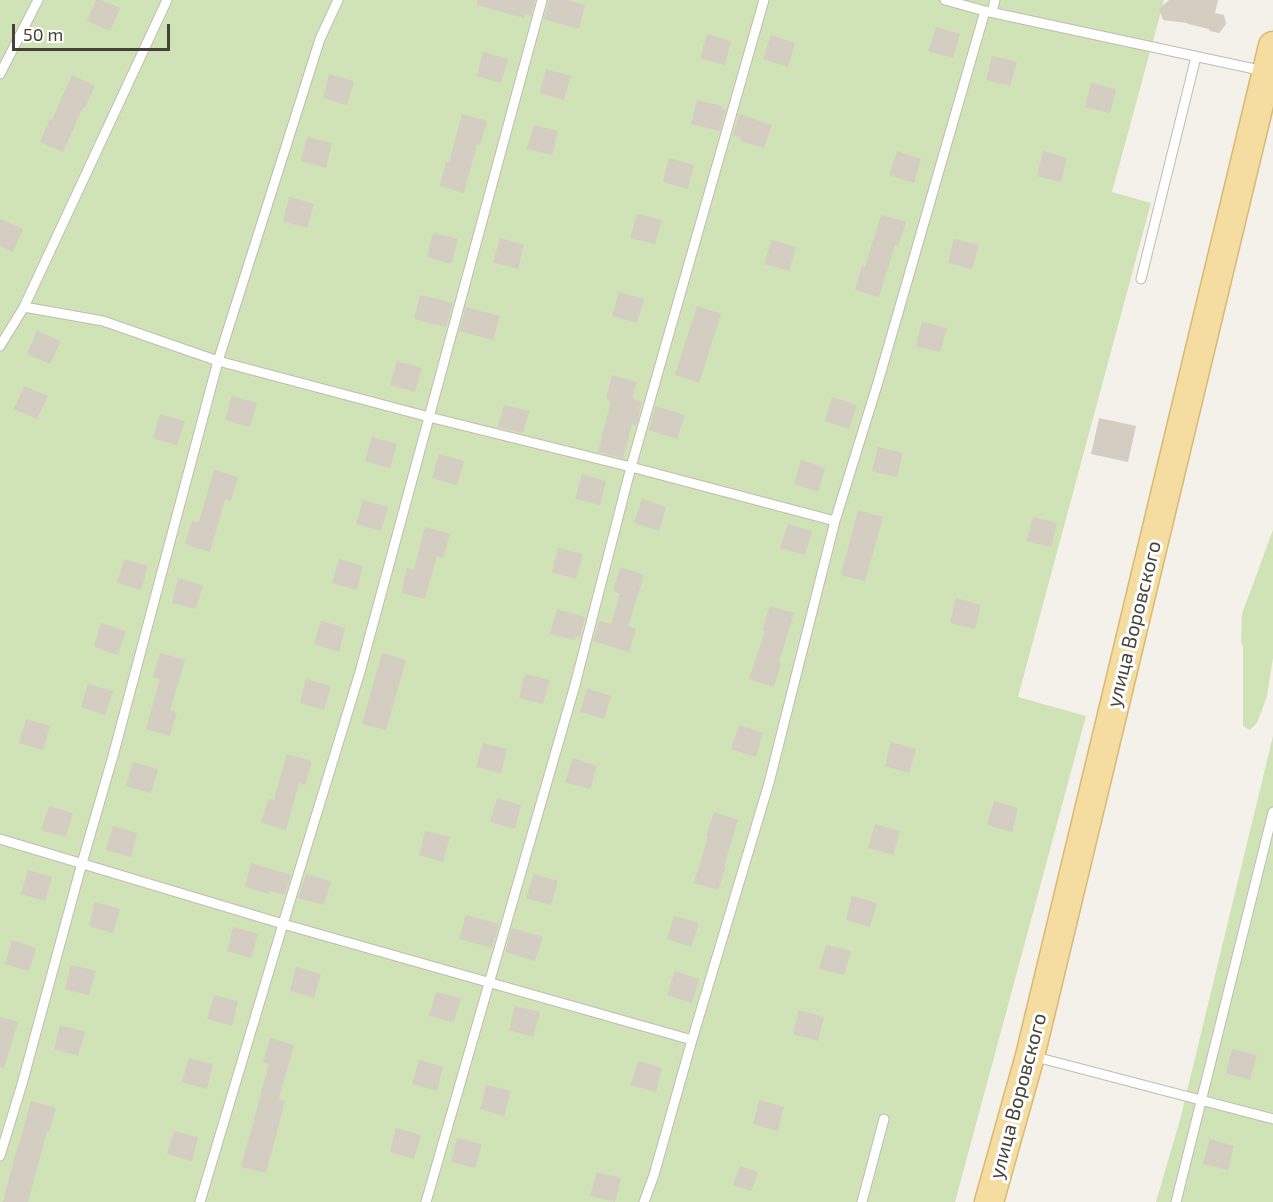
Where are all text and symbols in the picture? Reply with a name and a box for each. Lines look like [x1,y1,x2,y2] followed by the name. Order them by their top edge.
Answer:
[15,12,172,50] scale bar
[23,23,63,45] text: 50 m
[1102,538,1166,710] street label: улица Воровского
[984,1010,1052,1182] street label: улица Воровского

